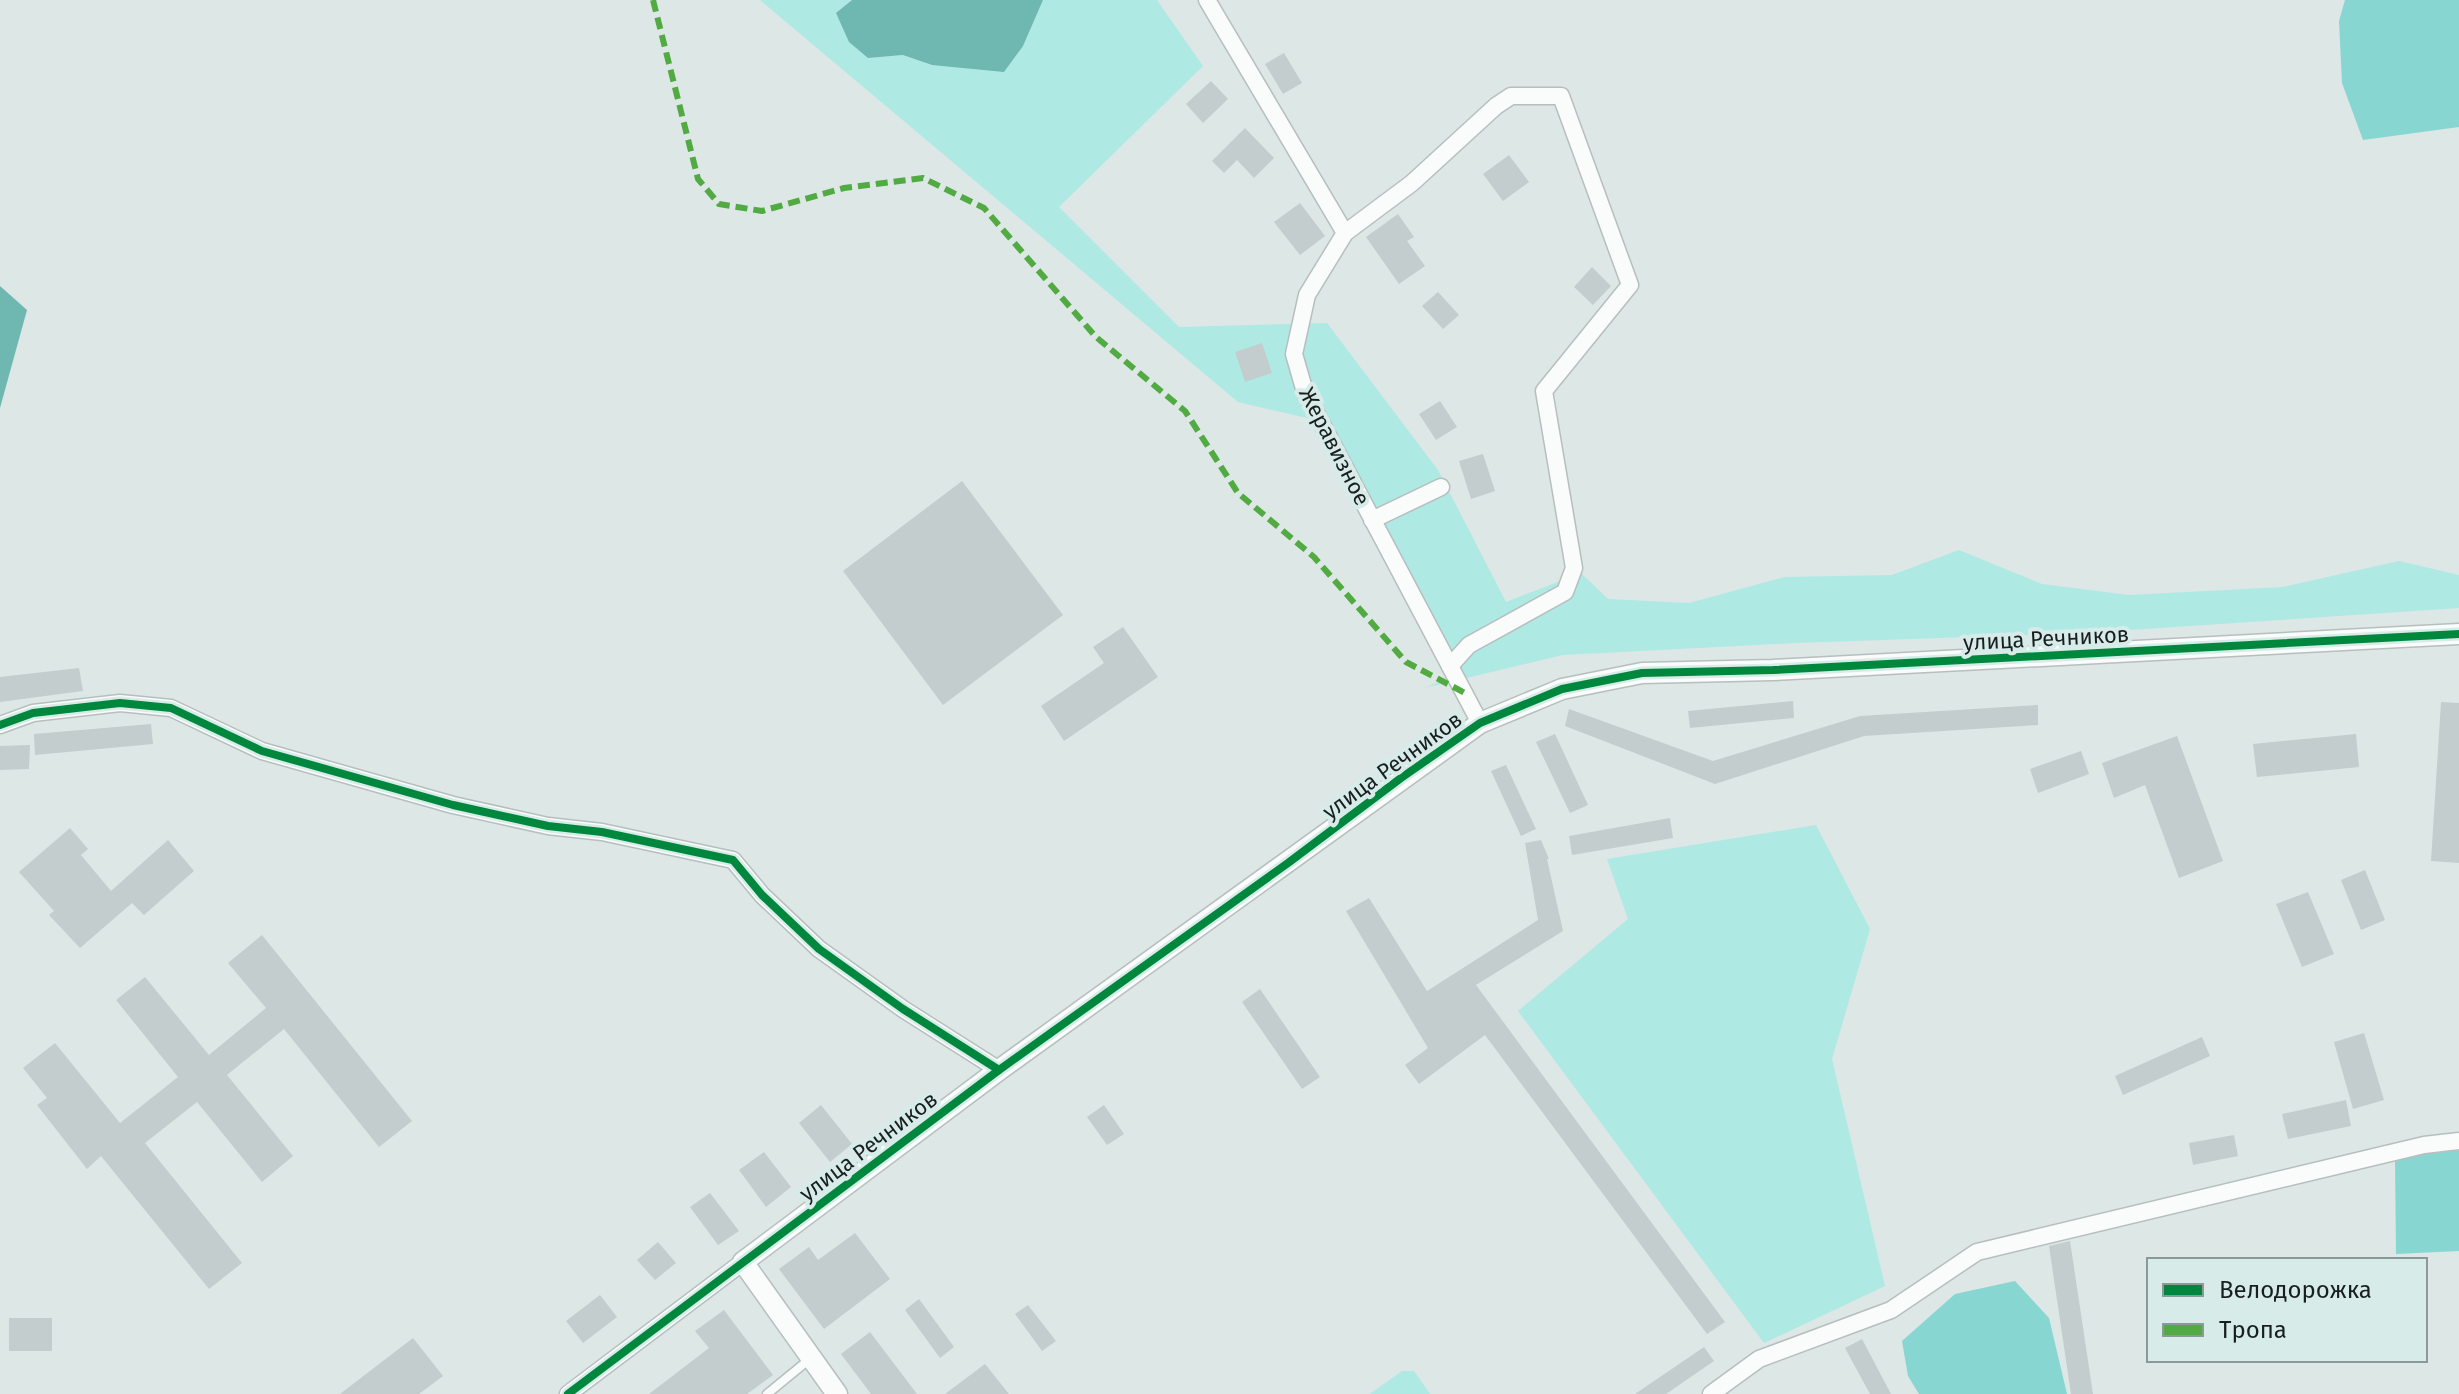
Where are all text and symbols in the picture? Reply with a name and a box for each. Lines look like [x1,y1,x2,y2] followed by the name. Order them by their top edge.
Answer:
[1293,383,1376,510] street label: Жеравизное
[1962,621,2130,656] street label: улица Речников
[1317,706,1467,825] street label: улица Речников
[794,1086,943,1207] street label: улица Речников
[2147,1258,2427,1362] legend
[2219,1276,2372,1304] text: Велодорожка
[2219,1316,2287,1344] text: Тропа

